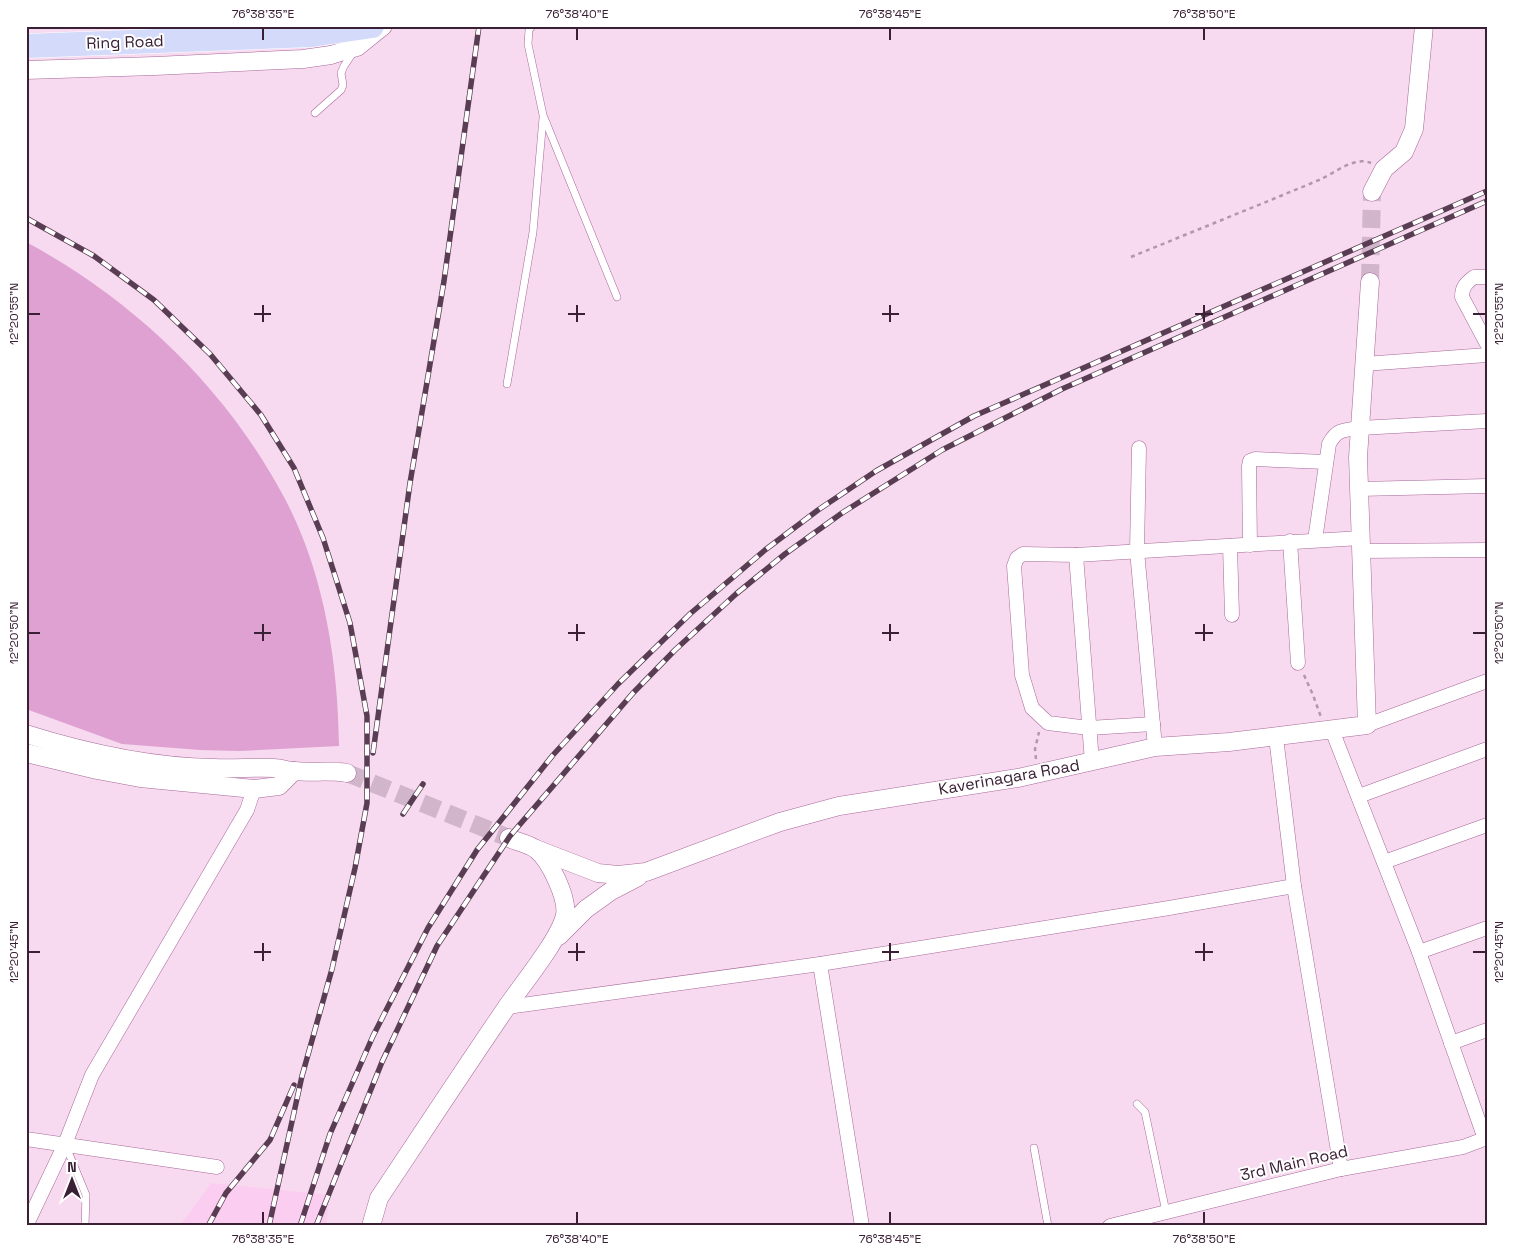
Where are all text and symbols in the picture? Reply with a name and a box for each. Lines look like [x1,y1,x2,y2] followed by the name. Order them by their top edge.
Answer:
[232,6,295,22] text: 76°38'35"E
[546,6,609,22] text: 76°38'40"E
[859,6,921,22] text: 76°38'45"E
[1172,6,1236,22] text: 76°38'50"E
[86,30,164,54] street label: Ring Road
[6,283,22,345] text: 12°20'55"N
[1491,283,1507,345] text: 12°20'55"N
[6,602,22,664] text: 12°20'50"N
[1491,602,1507,664] text: 12°20'50"N
[937,754,1081,800] street label: Kaverinagara Road
[6,921,22,983] text: 12°20'45"N
[1491,921,1507,983] text: 12°20'45"N
[1238,1140,1350,1186] street label: 3rd Main Road
[48,1154,98,1204] north arrow
[67,1158,77,1176] text: N
[232,1231,295,1247] text: 76°38'35"E
[546,1231,609,1247] text: 76°38'40"E
[859,1231,921,1247] text: 76°38'45"E
[1172,1231,1236,1247] text: 76°38'50"E

